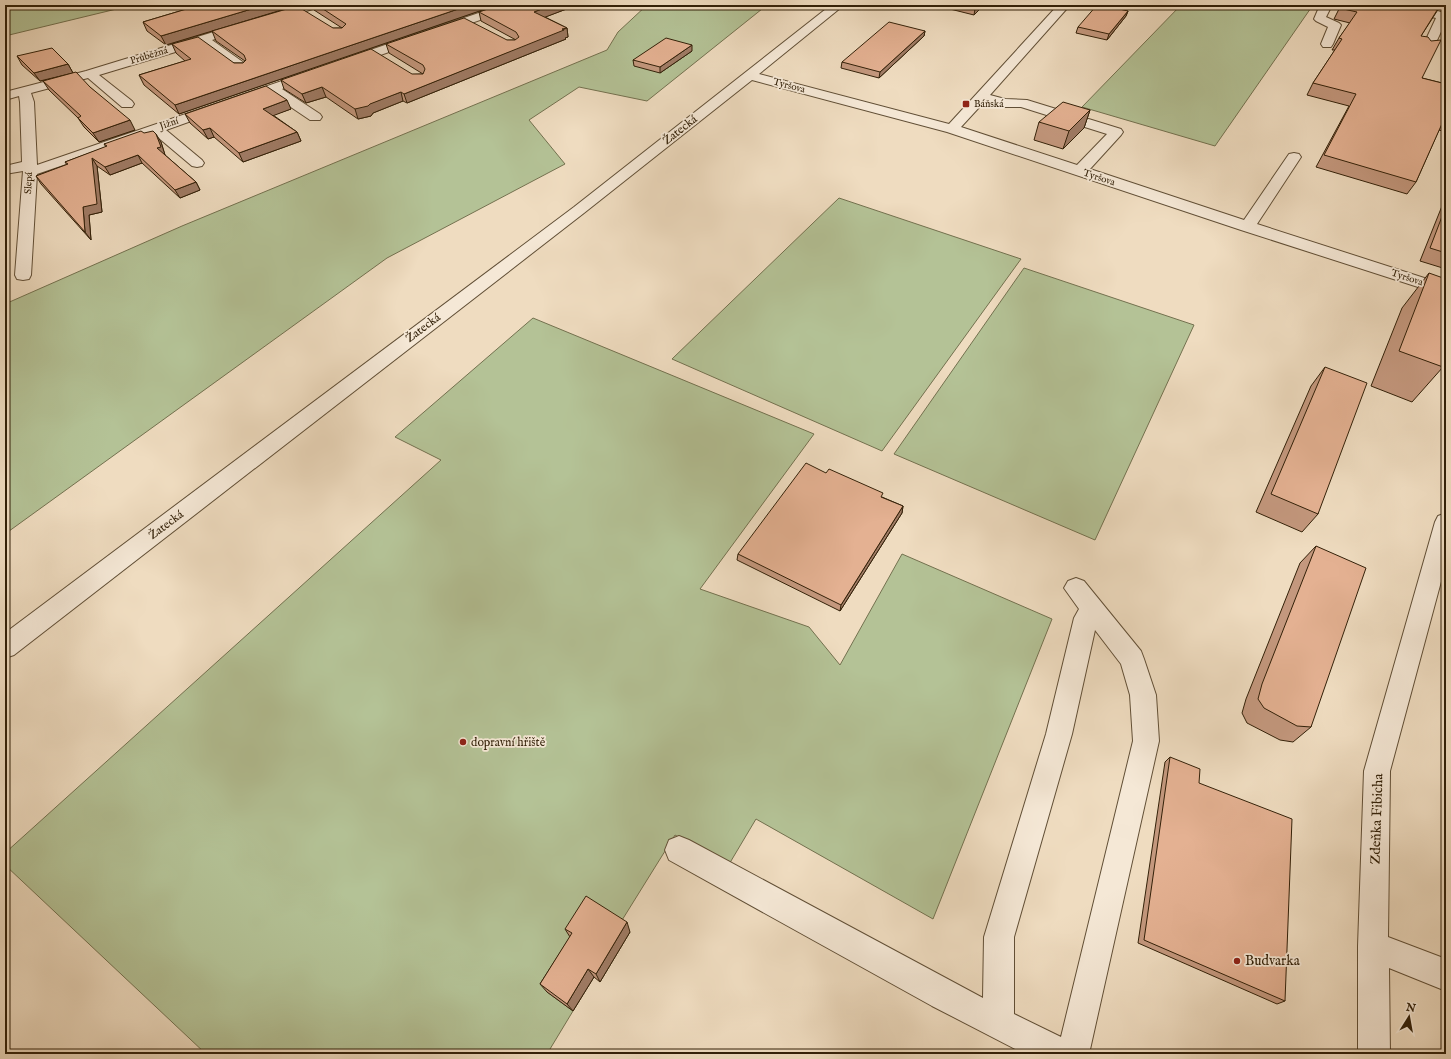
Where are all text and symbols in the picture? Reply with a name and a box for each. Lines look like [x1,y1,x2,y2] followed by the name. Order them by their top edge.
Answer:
[129,44,170,68] street label: Průběžná
[771,75,807,97] street label: Tyršova
[974,98,1004,111] place label: Báňská
[961,99,971,109] marker: Báňská
[659,110,701,148] street label: Žatecká
[157,114,181,134] street label: Jižní
[1081,167,1117,189] street label: Tyršova
[22,171,36,194] street label: Slepá
[1389,267,1425,289] street label: Tyršova
[402,309,444,346] street label: Žatecká
[145,506,187,543] street label: Žatecká
[471,735,546,751] place label: dopravní hřiště
[458,737,468,747] marker: dopravní hřiště
[1366,772,1388,865] street label: Zdeňka Fibicha
[1245,952,1301,970] place label: Budvarka
[1232,956,1242,966] marker: Budvarka
[1389,997,1429,1037] north arrow
[1404,1000,1417,1016] text: N

